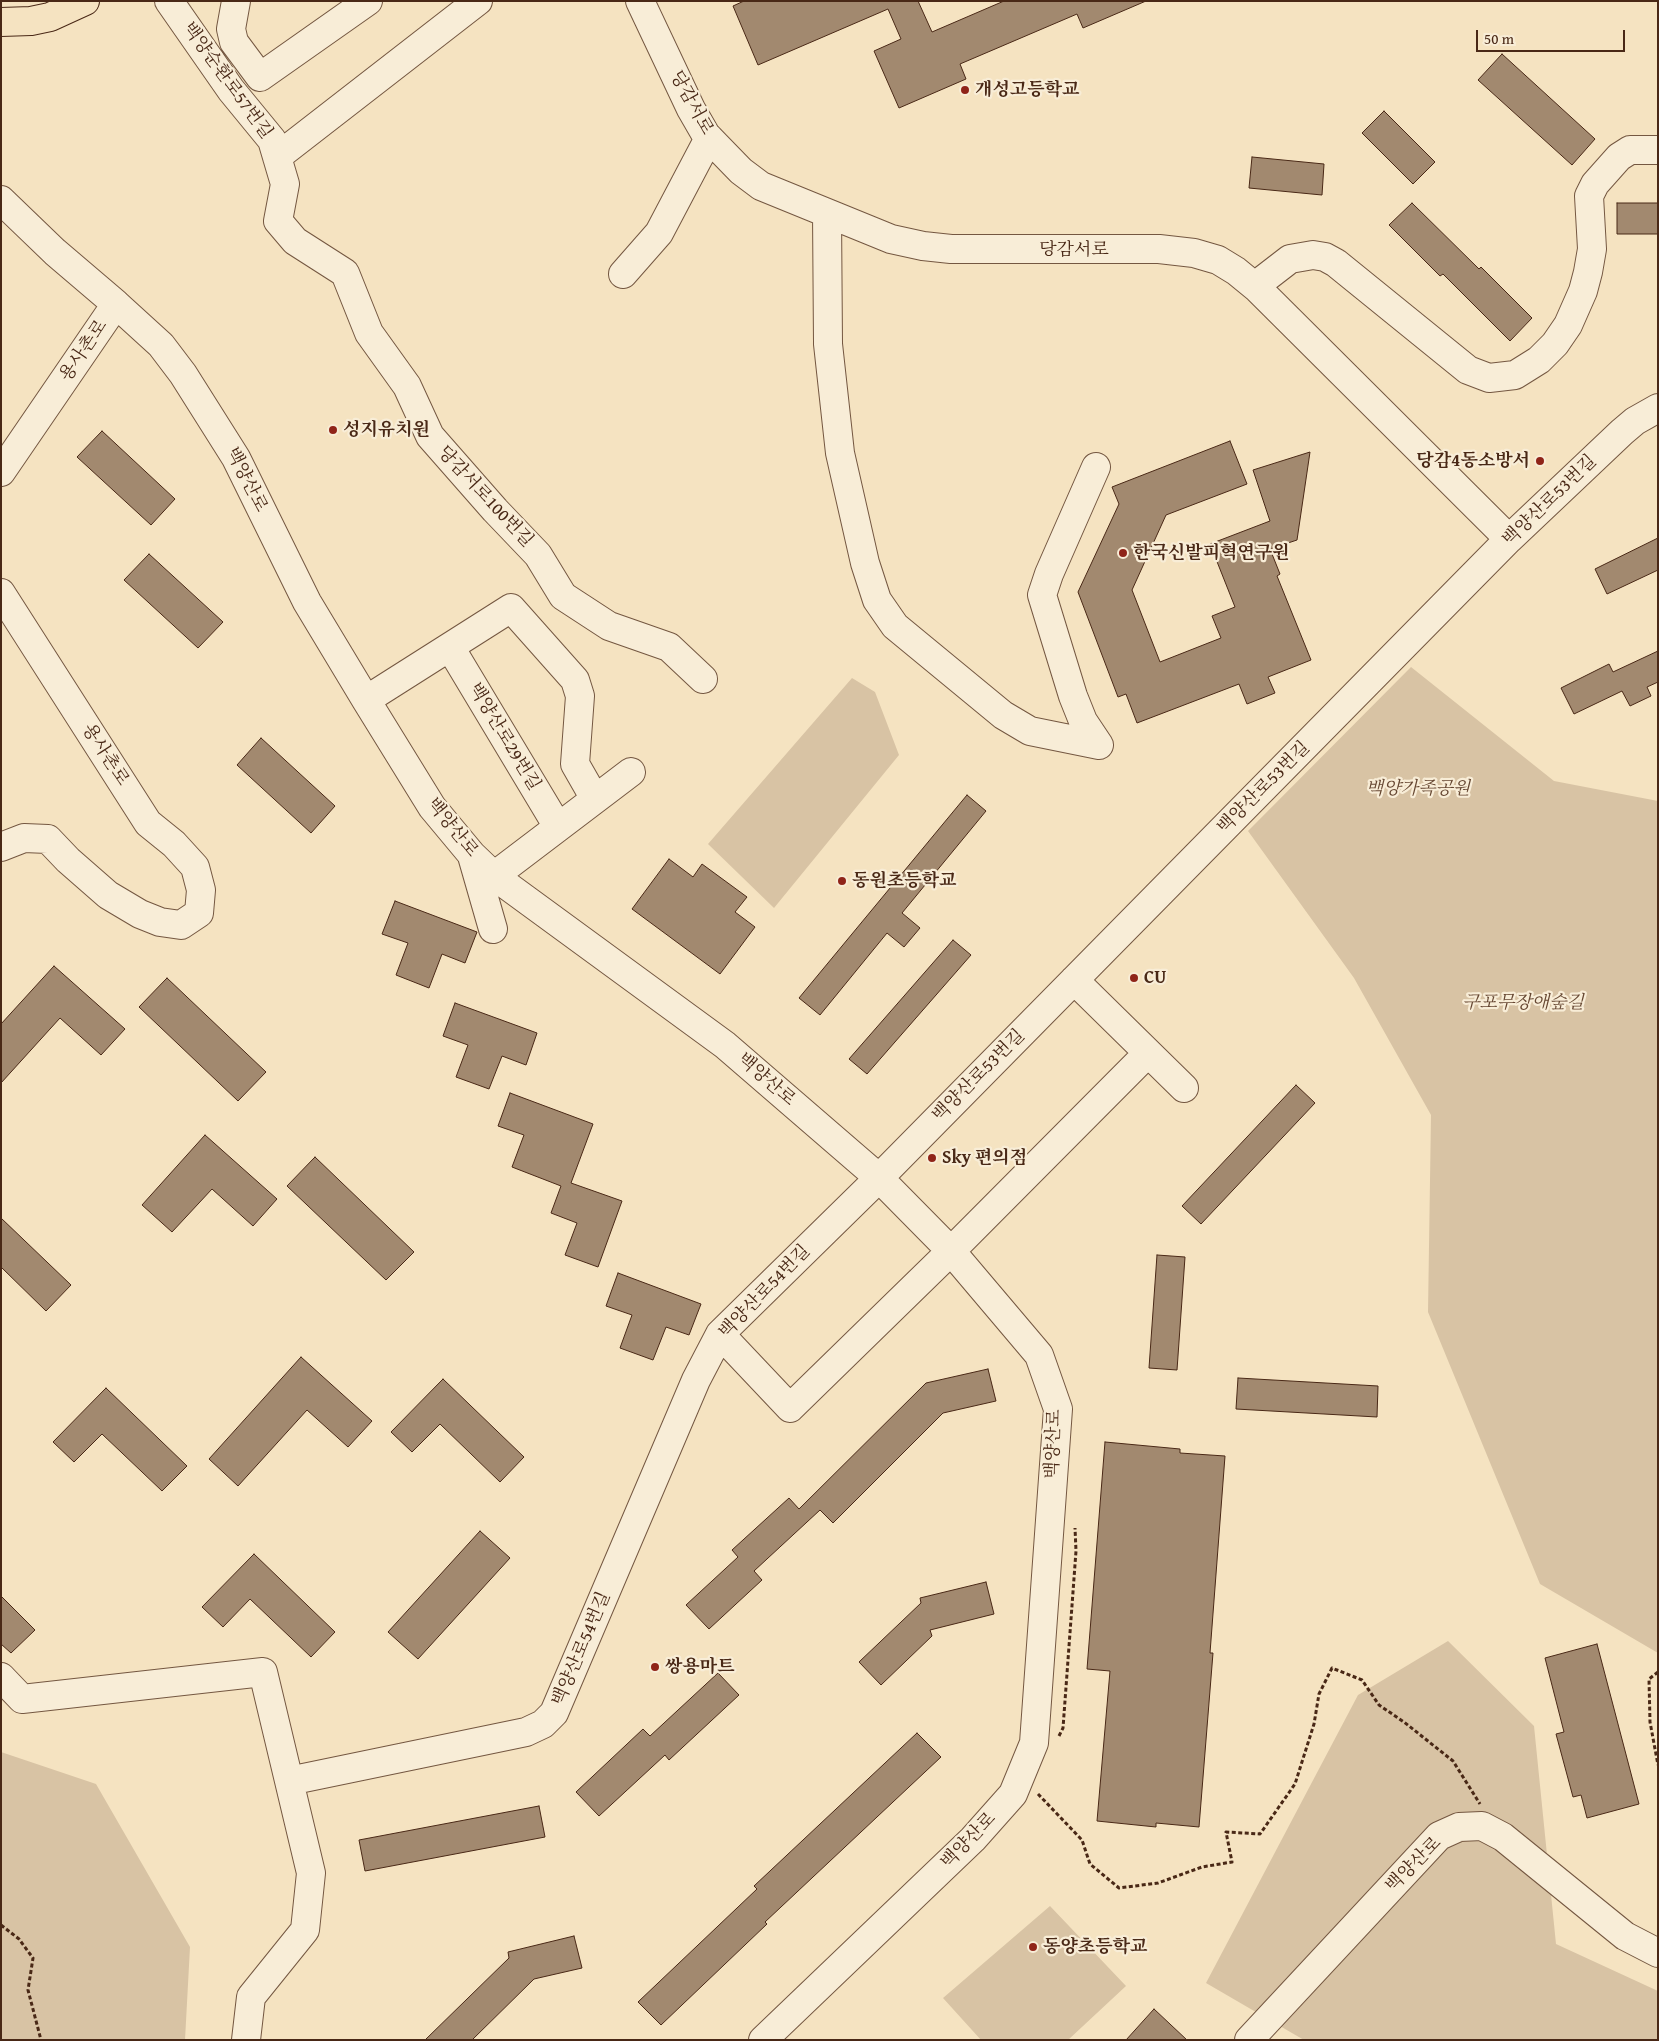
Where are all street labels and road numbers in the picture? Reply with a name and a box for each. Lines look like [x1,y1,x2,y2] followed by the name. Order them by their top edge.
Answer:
[177,18,277,144] street label: 백양순환로57번길
[665,67,717,139] street label: 당감서로
[1039,239,1109,261] street label: 당감서로
[56,316,112,386] street label: 용사촌로
[433,442,537,552] street label: 당감서로100번길
[221,444,271,516] street label: 백양산로
[1499,451,1601,551] street label: 백양산로53번길
[463,679,545,795] street label: 백양산로29번길
[77,720,133,790] street label: 용사촌로
[1213,737,1315,839] street label: 백양산로53번길
[422,794,482,862] street label: 백양산로
[928,1025,1030,1127] street label: 백양산로53번길
[733,1049,799,1111] street label: 백양산로
[715,1241,815,1343] street label: 백양산로54번길
[1042,1409,1066,1479] street label: 백양산로
[548,1589,616,1709] street label: 백양산로54번길
[937,1808,1001,1874] street label: 백양산로
[1382,1833,1446,1897] street label: 백양산로

